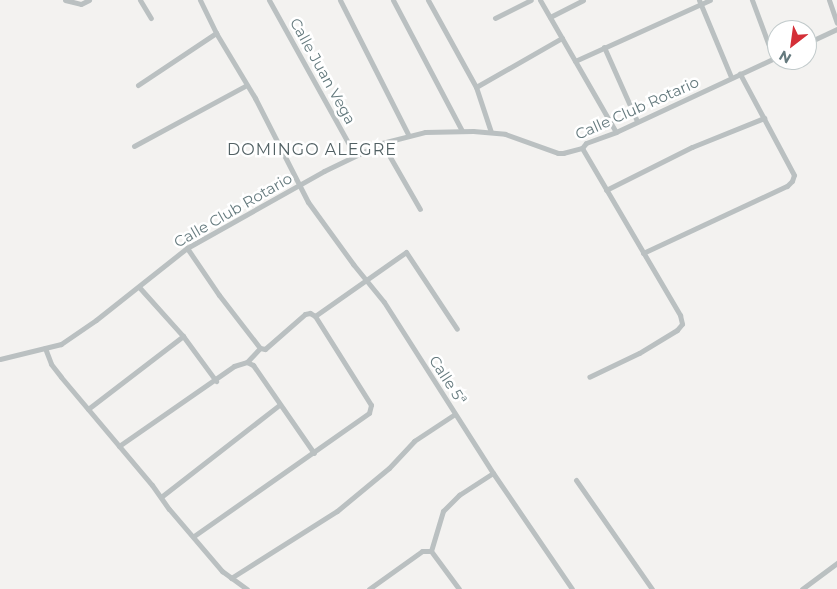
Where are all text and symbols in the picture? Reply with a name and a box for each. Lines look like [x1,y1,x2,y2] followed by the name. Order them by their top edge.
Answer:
[286,15,360,127] street label: Calle Juan Vega
[767,20,817,70] north arrow
[776,47,794,68] text: N
[572,73,702,143] street label: Calle Club Rotario
[225,140,399,160] district label: DOMINGO ALEGRE
[171,169,295,251] street label: Calle Club Rotario
[426,352,470,408] street label: Calle 5ª

